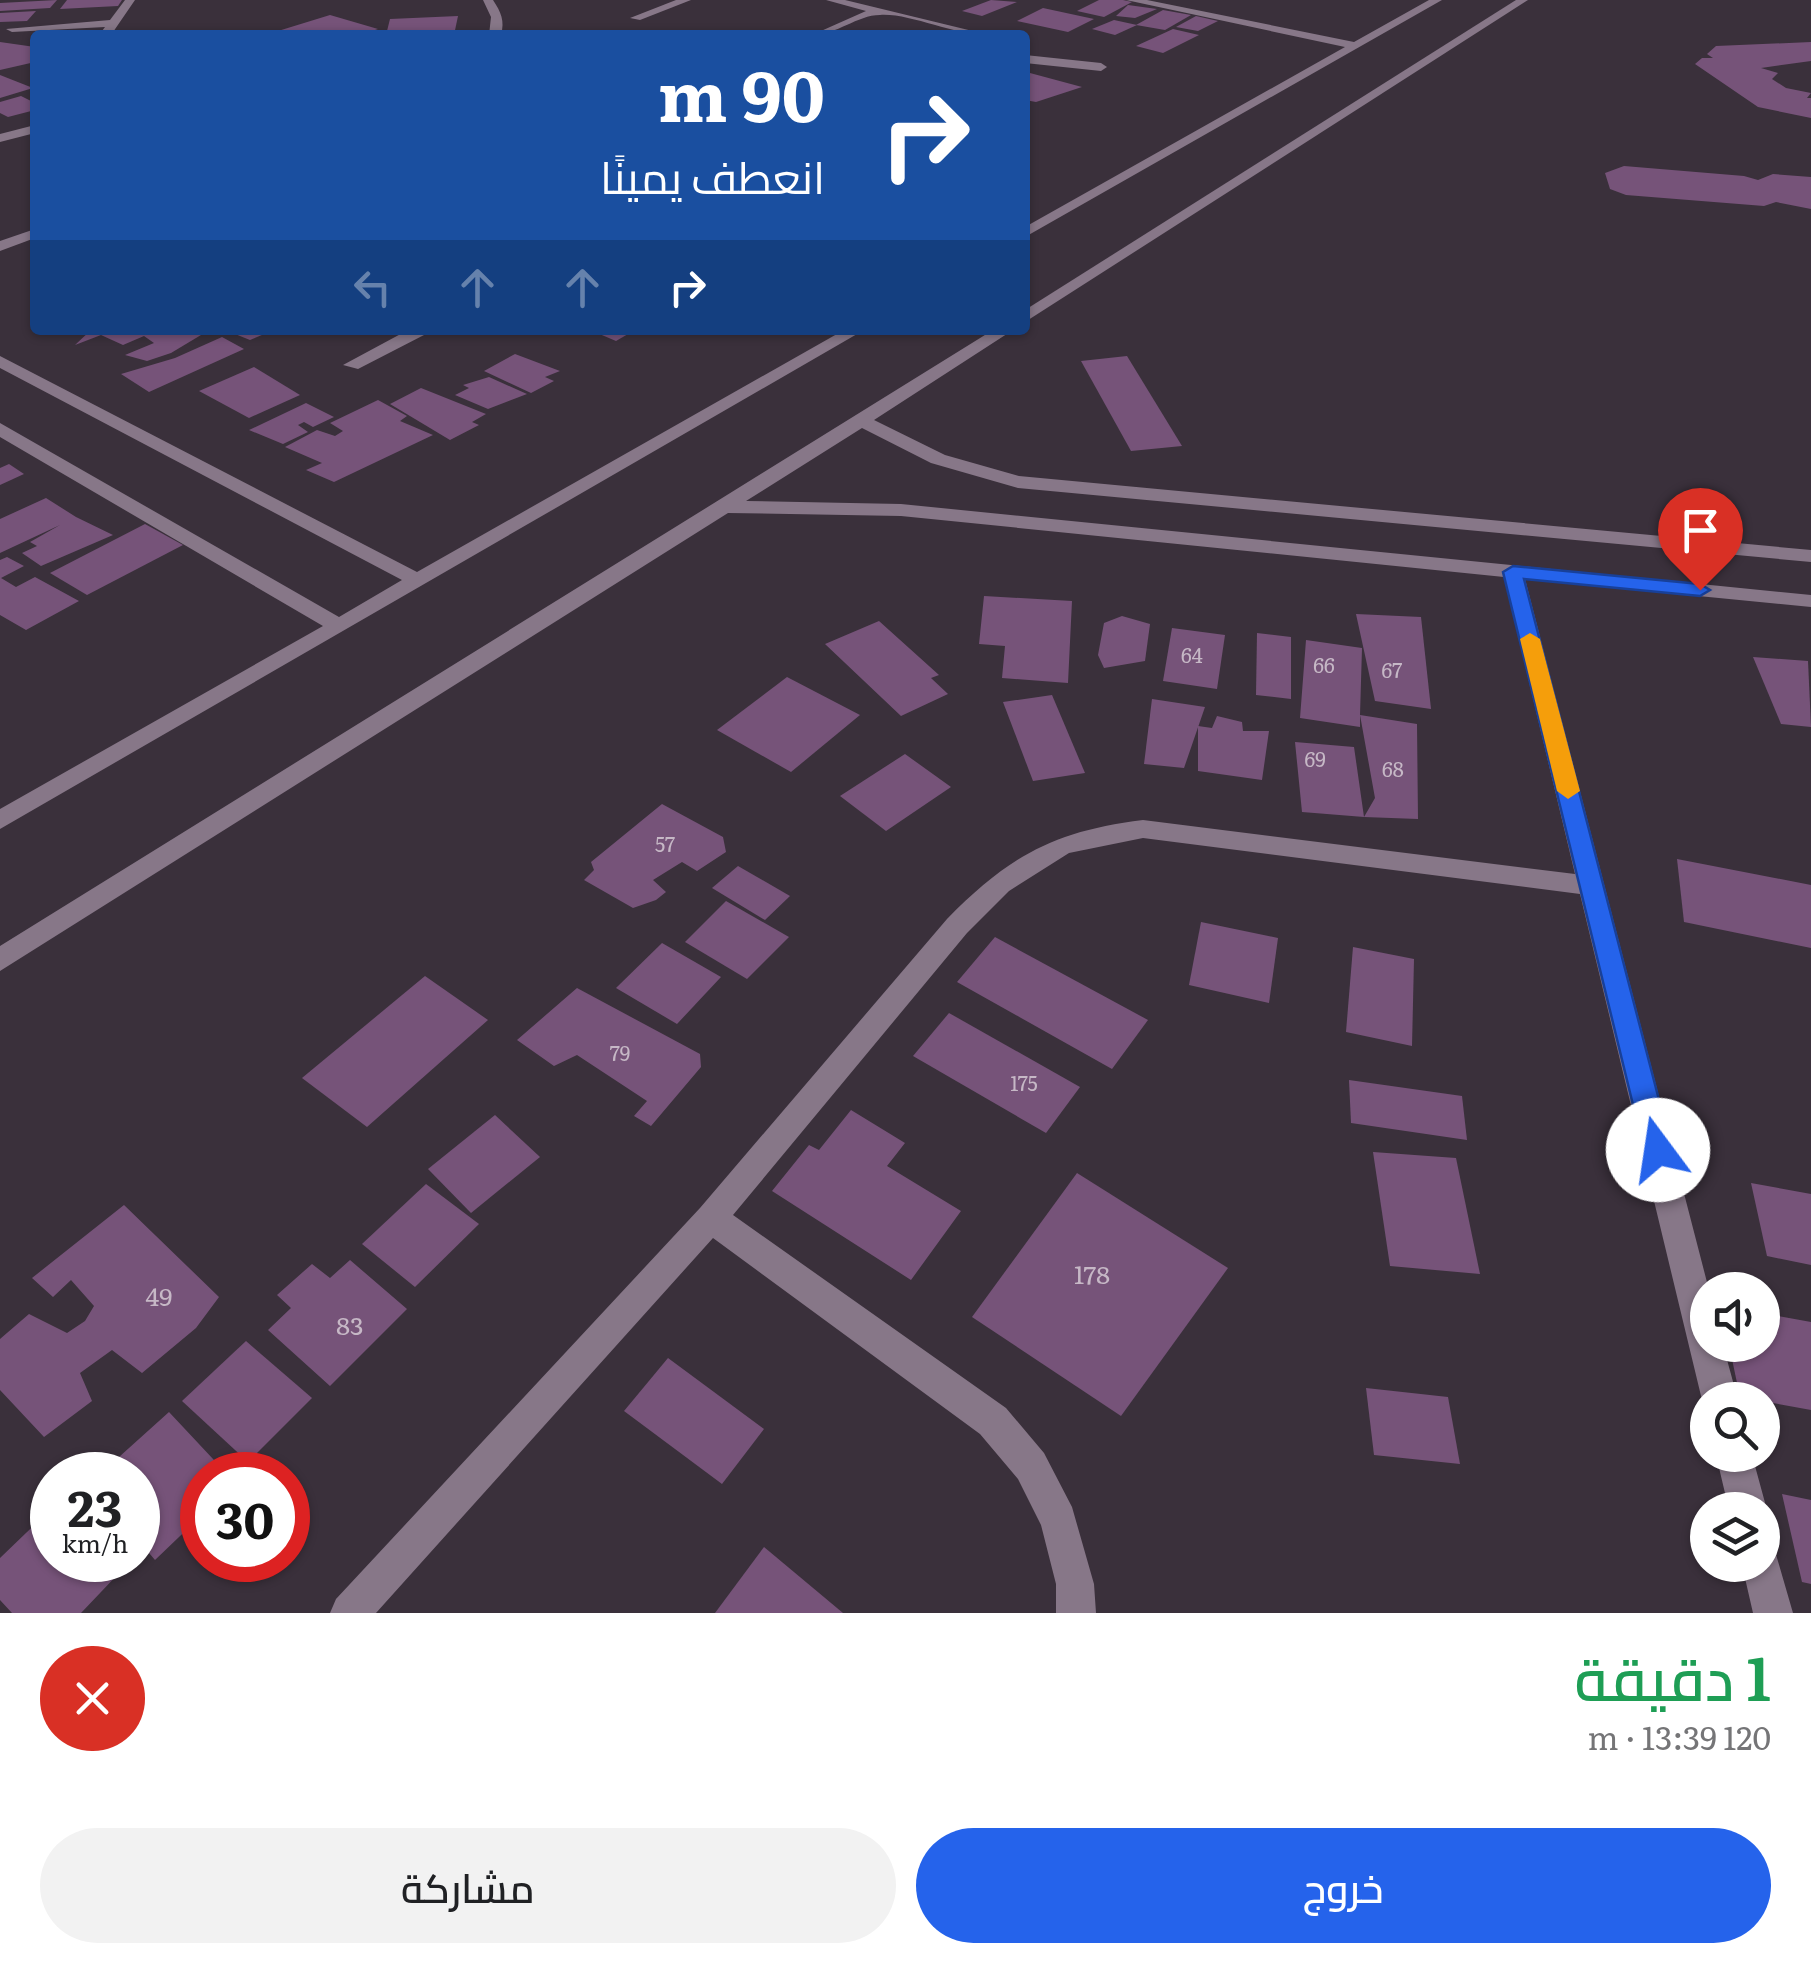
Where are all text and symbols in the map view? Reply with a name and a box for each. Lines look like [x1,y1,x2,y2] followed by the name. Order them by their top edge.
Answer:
[658,40,825,144] text: 90 m
[860,70,990,200] icon: right
[600,141,825,208] text: انعطف يمينًا
[345,260,400,315] icon: left
[450,260,505,315] icon: ahead
[555,260,610,315] icon: ahead
[660,260,715,315] icon: right
[1658,488,1743,591] pin
[1673,503,1728,558] icon: arrive
[1181,639,1203,669] house number: 64
[1313,649,1335,679] house number: 66
[1382,654,1402,684] house number: 67
[1304,743,1326,773] house number: 69
[1382,753,1404,783] house number: 68
[655,828,675,858] house number: 57
[610,1037,630,1067] house number: 79
[1010,1067,1038,1097] house number: 175
[1606,1098,1710,1202] position arrow
[1074,1255,1110,1292] house number: 178
[1690,1272,1780,1582] map controls
[1690,1272,1780,1362] button: sound
[146,1277,172,1314] house number: 49
[336,1306,364,1343] house number: 83
[1690,1382,1780,1472] button: search
[180,1452,310,1582] speed limit sign: 30
[68,1468,122,1542] text: 23
[1690,1492,1780,1582] button: layers
[62,1524,128,1561] text: km/h
[1575,1630,1771,1719] text: 1 دقيقة
[40,1646,145,1751] button: close
[1588,1712,1771,1760] text: 120 m · 13:39
[40,1828,896,1943] button: مشاركة
[916,1828,1771,1943] button: خروج

